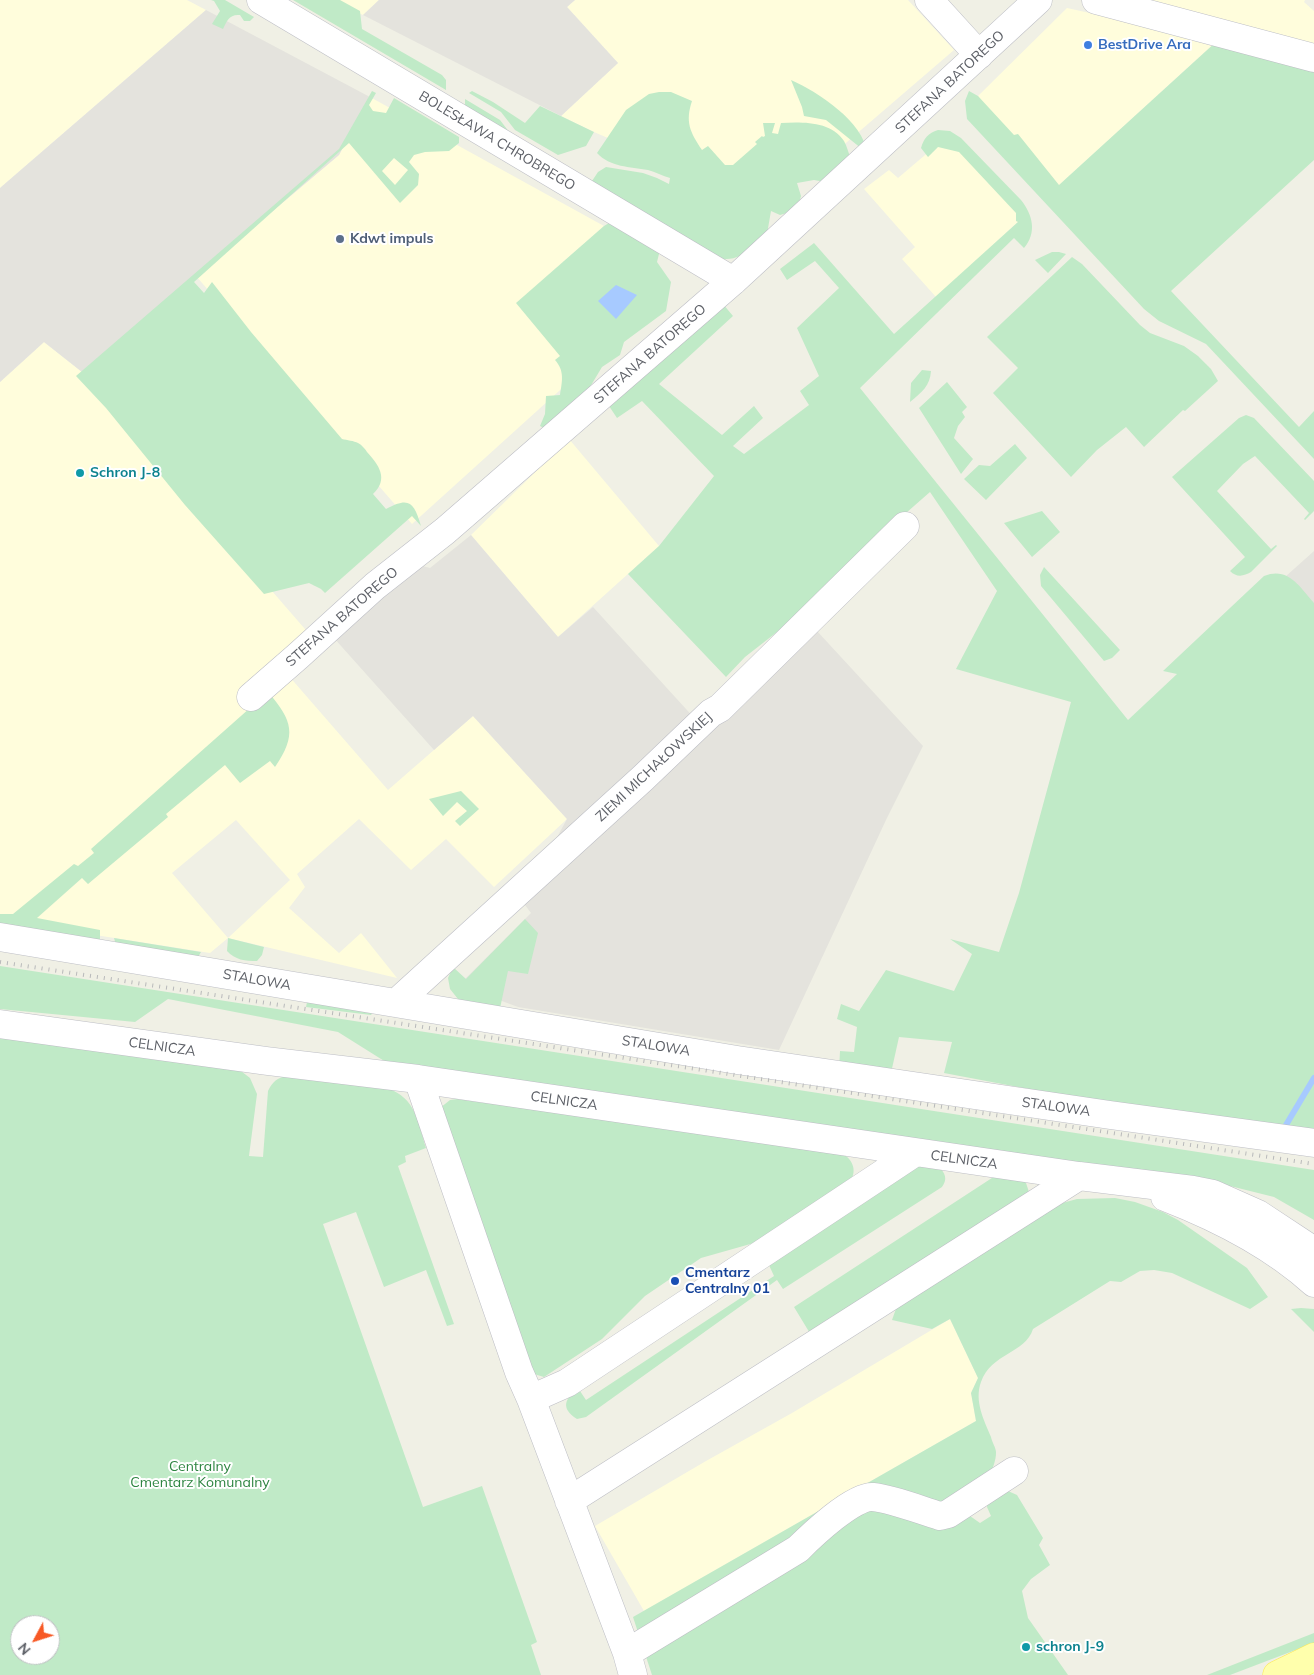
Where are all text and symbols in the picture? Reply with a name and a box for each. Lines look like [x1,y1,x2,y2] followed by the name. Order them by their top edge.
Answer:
[892,27,1008,137] street label: STEFANA BATOREGO
[1098,37,1191,53] place label: BestDrive Ara
[1082,39,1094,51] marker: BestDrive Ara
[416,88,578,194] street label: BOLESŁAWA CHROBREGO
[350,231,433,247] place label: Kdwt impuls
[334,233,346,245] marker: Kdwt impuls
[590,301,710,407] street label: STEFANA BATOREGO
[90,465,160,481] place label: Schron J-8
[74,467,86,479] marker: Schron J-8
[282,564,402,670] street label: STEFANA BATOREGO
[592,709,716,825] street label: ZIEMI MICHAŁOWSKIEJ
[222,966,292,994] street label: STALOWA
[621,1032,691,1060] street label: STALOWA
[127,1034,197,1060] street label: CELNICZA
[529,1088,599,1114] street label: CELNICZA
[1021,1094,1091,1120] street label: STALOWA
[929,1147,999,1173] street label: CELNICZA
[685,1265,770,1298] place label: Cmentarz Centralny 01
[669,1275,681,1287] marker: Cmentarz Centralny 01
[130,1459,270,1491] park label: Centralny Cmentarz Komunalny
[10,1615,60,1665] north arrow
[14,1639,35,1659] text: N
[1036,1639,1104,1655] place label: schron J-9
[1020,1641,1032,1653] marker: schron J-9

